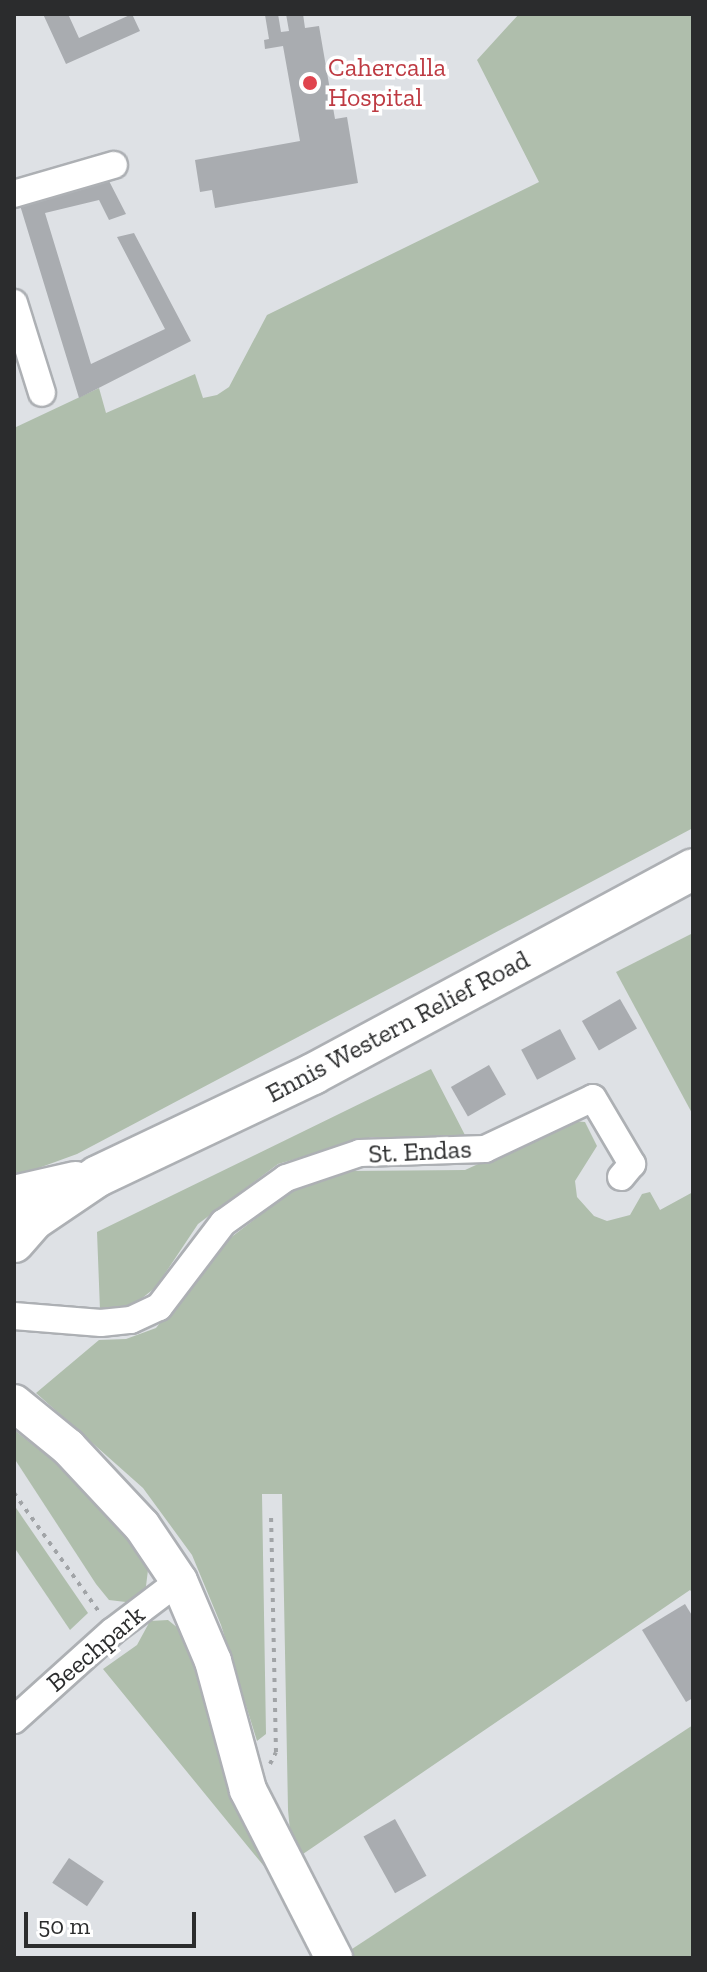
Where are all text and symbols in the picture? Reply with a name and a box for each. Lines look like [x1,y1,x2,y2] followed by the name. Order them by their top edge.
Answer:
[328,52,446,114] place label: Cahercalla Hospital
[299,72,321,94] marker: Cahercalla Hospital
[261,944,535,1110] street label: Ennis Western Relief Road
[368,1134,472,1170] street label: St. Endas
[41,1599,151,1699] street label: Beechpark
[28,1896,200,1946] scale bar
[38,1911,90,1940] text: 50 m

